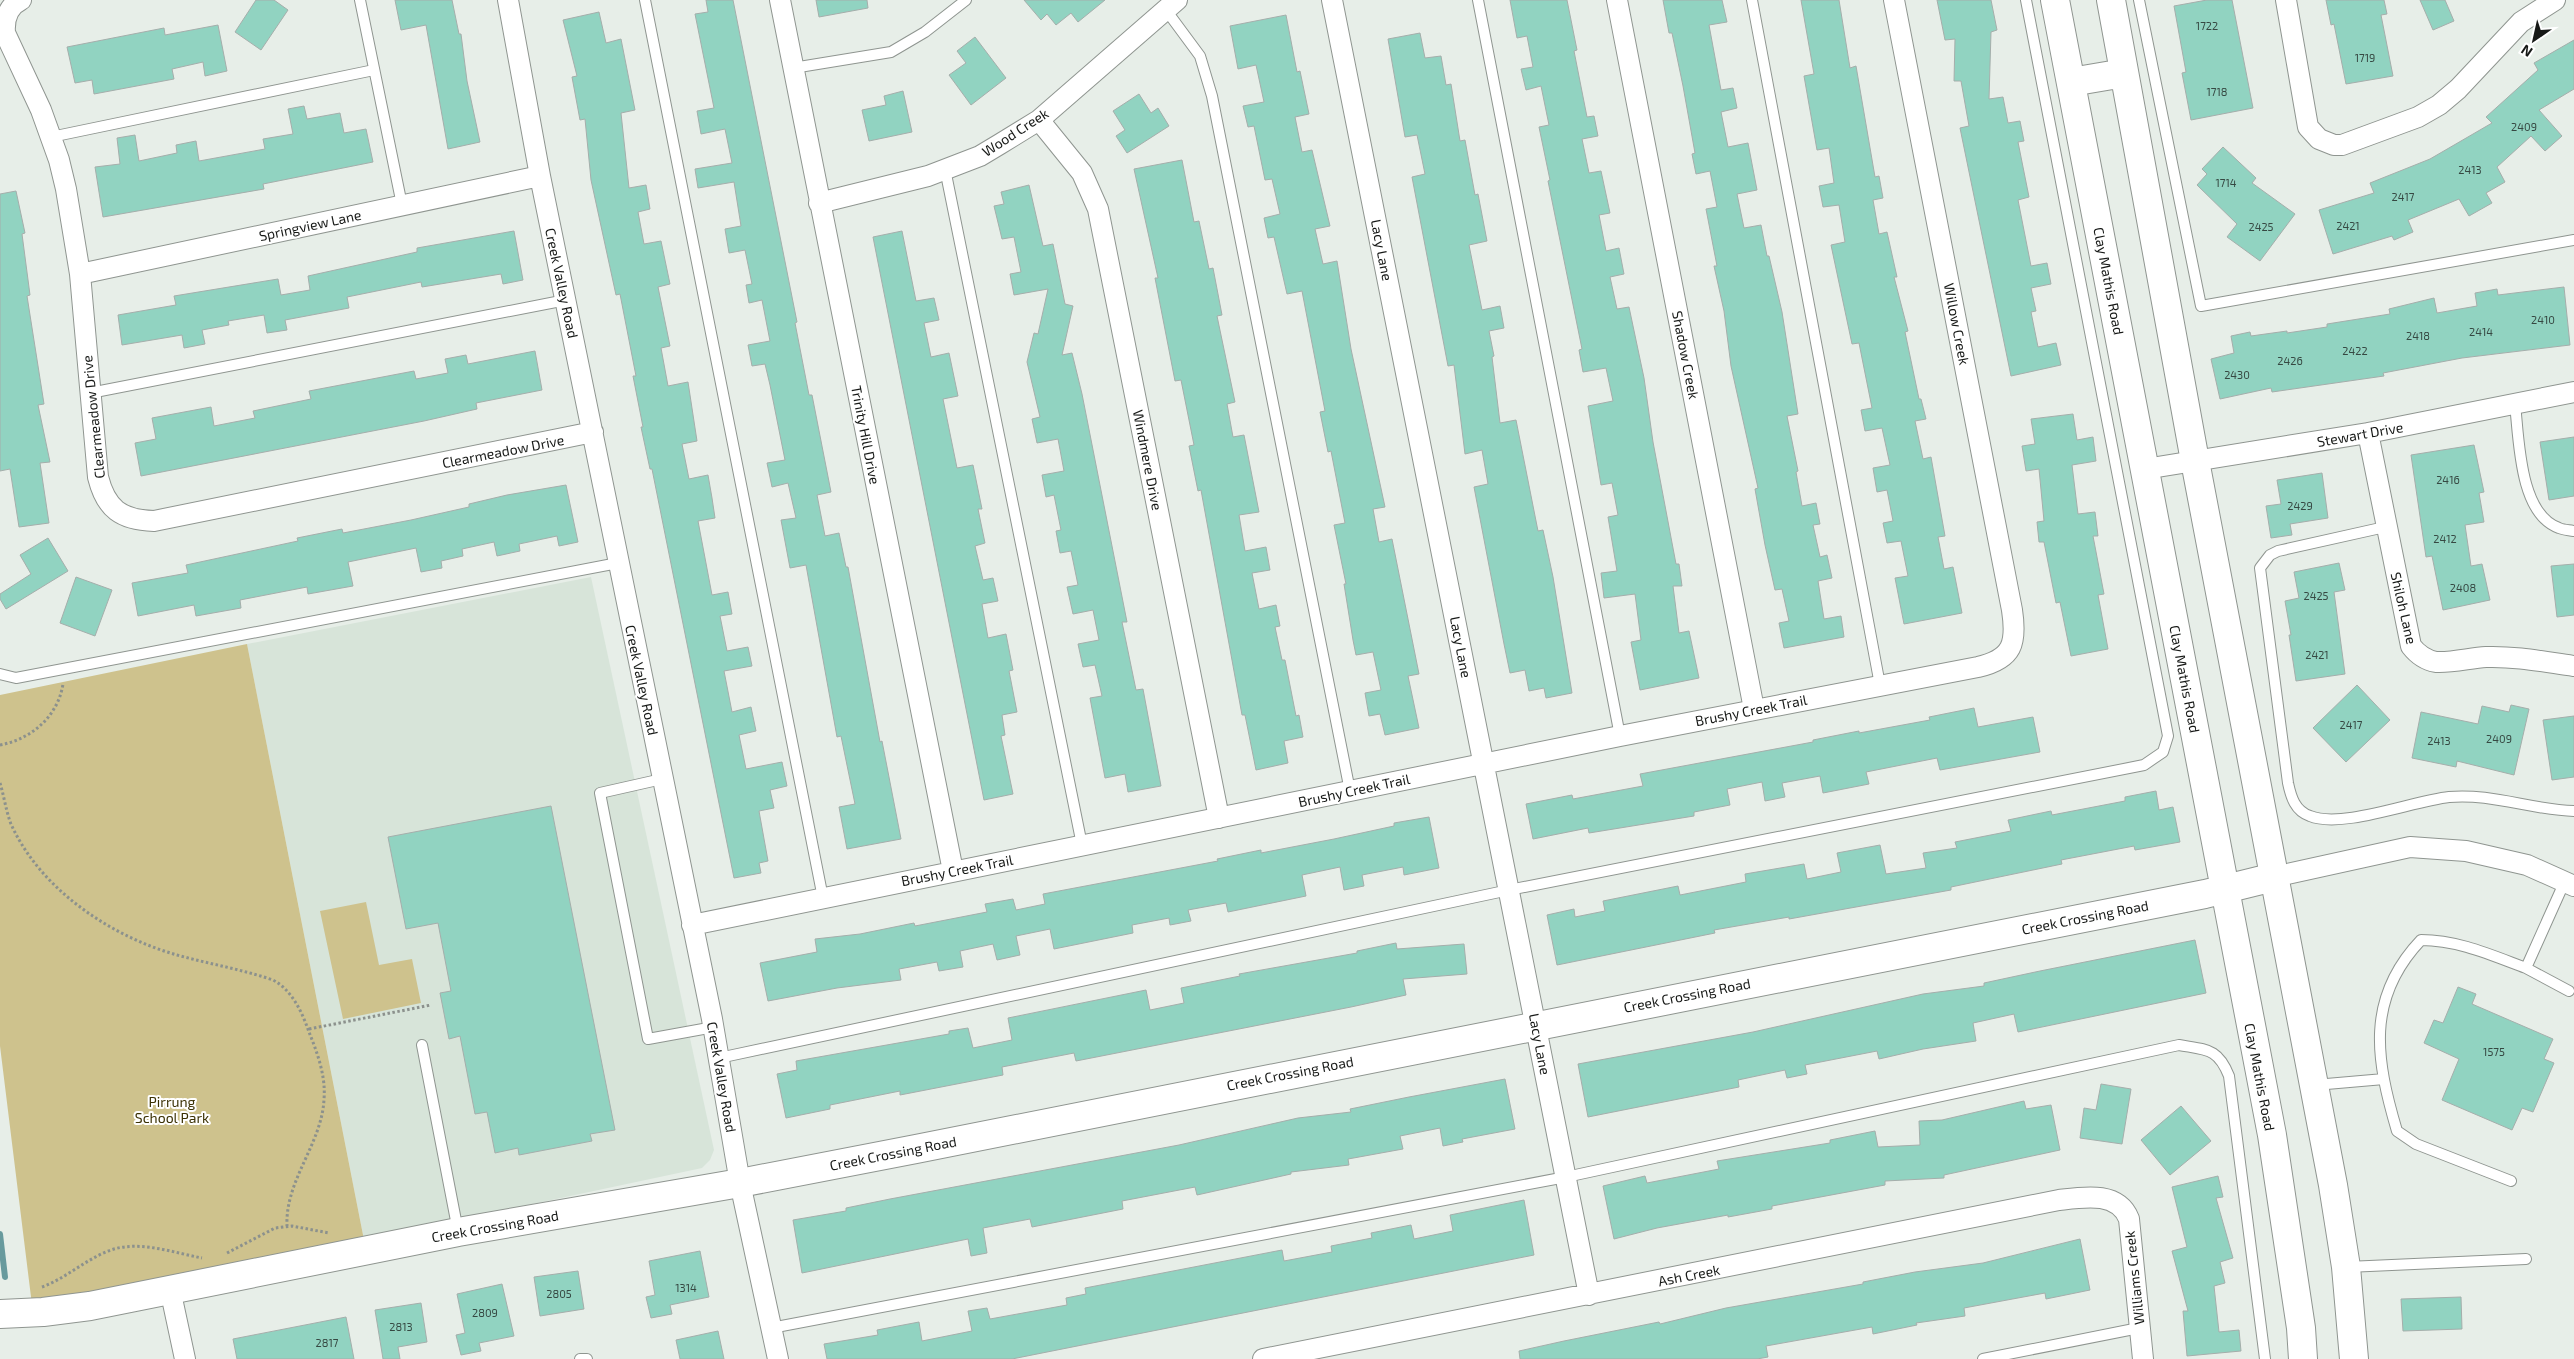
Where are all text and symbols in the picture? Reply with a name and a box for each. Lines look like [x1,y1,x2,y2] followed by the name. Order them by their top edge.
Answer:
[2509,15,2559,65] north arrow
[2196,19,2218,32] house number: 1722
[2518,41,2535,61] text: N
[2355,51,2375,64] house number: 1719
[2206,85,2228,98] house number: 1718
[979,104,1051,160] street label: Wood Creek
[2511,120,2537,133] house number: 2409
[2458,163,2482,176] house number: 2413
[2215,176,2237,189] house number: 1714
[2392,190,2415,203] house number: 2417
[257,206,363,244] street label: Springview Lane
[1368,218,1396,282] street label: Lacy Lane
[2336,219,2360,232] house number: 2421
[2248,220,2274,233] house number: 2425
[542,226,582,340] street label: Creek Valley Road
[2090,226,2128,336] street label: Clay Mathis Road
[1941,282,1973,366] street label: Willow Creek
[1669,309,1703,401] street label: Shadow Creek
[2531,313,2555,326] house number: 2410
[2469,325,2493,338] house number: 2414
[2406,329,2430,342] house number: 2418
[2342,344,2368,357] house number: 2422
[78,354,108,480] street label: Clearmeadow Drive
[2277,354,2303,367] house number: 2426
[2224,368,2250,381] house number: 2430
[848,384,884,486] street label: Trinity Hill Drive
[1130,408,1166,512] street label: Windmere Drive
[2316,418,2404,450] street label: Stewart Drive
[441,431,565,471] street label: Clearmeadow Drive
[2436,473,2460,486] house number: 2416
[2287,499,2313,512] house number: 2429
[2433,532,2457,545] house number: 2412
[2387,570,2421,646] street label: Shiloh Lane
[2450,581,2476,594] house number: 2408
[2303,589,2329,602] house number: 2425
[1447,615,1475,679] street label: Lacy Lane
[622,623,662,737] street label: Creek Valley Road
[2166,624,2204,734] street label: Clay Mathis Road
[2305,648,2329,661] house number: 2421
[1694,691,1809,729] street label: Brushy Creek Trail
[2340,718,2363,731] house number: 2417
[2486,732,2512,745] house number: 2409
[2427,734,2451,747] house number: 2413
[1297,770,1412,810] street label: Brushy Creek Trail
[900,851,1015,889] street label: Brushy Creek Trail
[2020,896,2150,938] street label: Creek Crossing Road
[1622,974,1752,1016] street label: Creek Crossing Road
[1526,1012,1554,1076] street label: Lacy Lane
[704,1020,740,1134] street label: Creek Valley Road
[2241,1022,2279,1132] street label: Clay Mathis Road
[2483,1045,2505,1058] house number: 1575
[1225,1052,1355,1094] street label: Creek Crossing Road
[135,1093,209,1126] park label: Pirrung School Park
[828,1132,958,1174] street label: Creek Crossing Road
[430,1206,560,1246] street label: Creek Crossing Road
[2121,1230,2147,1326] street label: Williams Creek
[1657,1261,1721,1289] street label: Ash Creek
[675,1281,697,1294] house number: 1314
[546,1287,572,1300] house number: 2805
[472,1306,498,1319] house number: 2809
[389,1320,413,1333] house number: 2813
[316,1336,339,1349] house number: 2817

